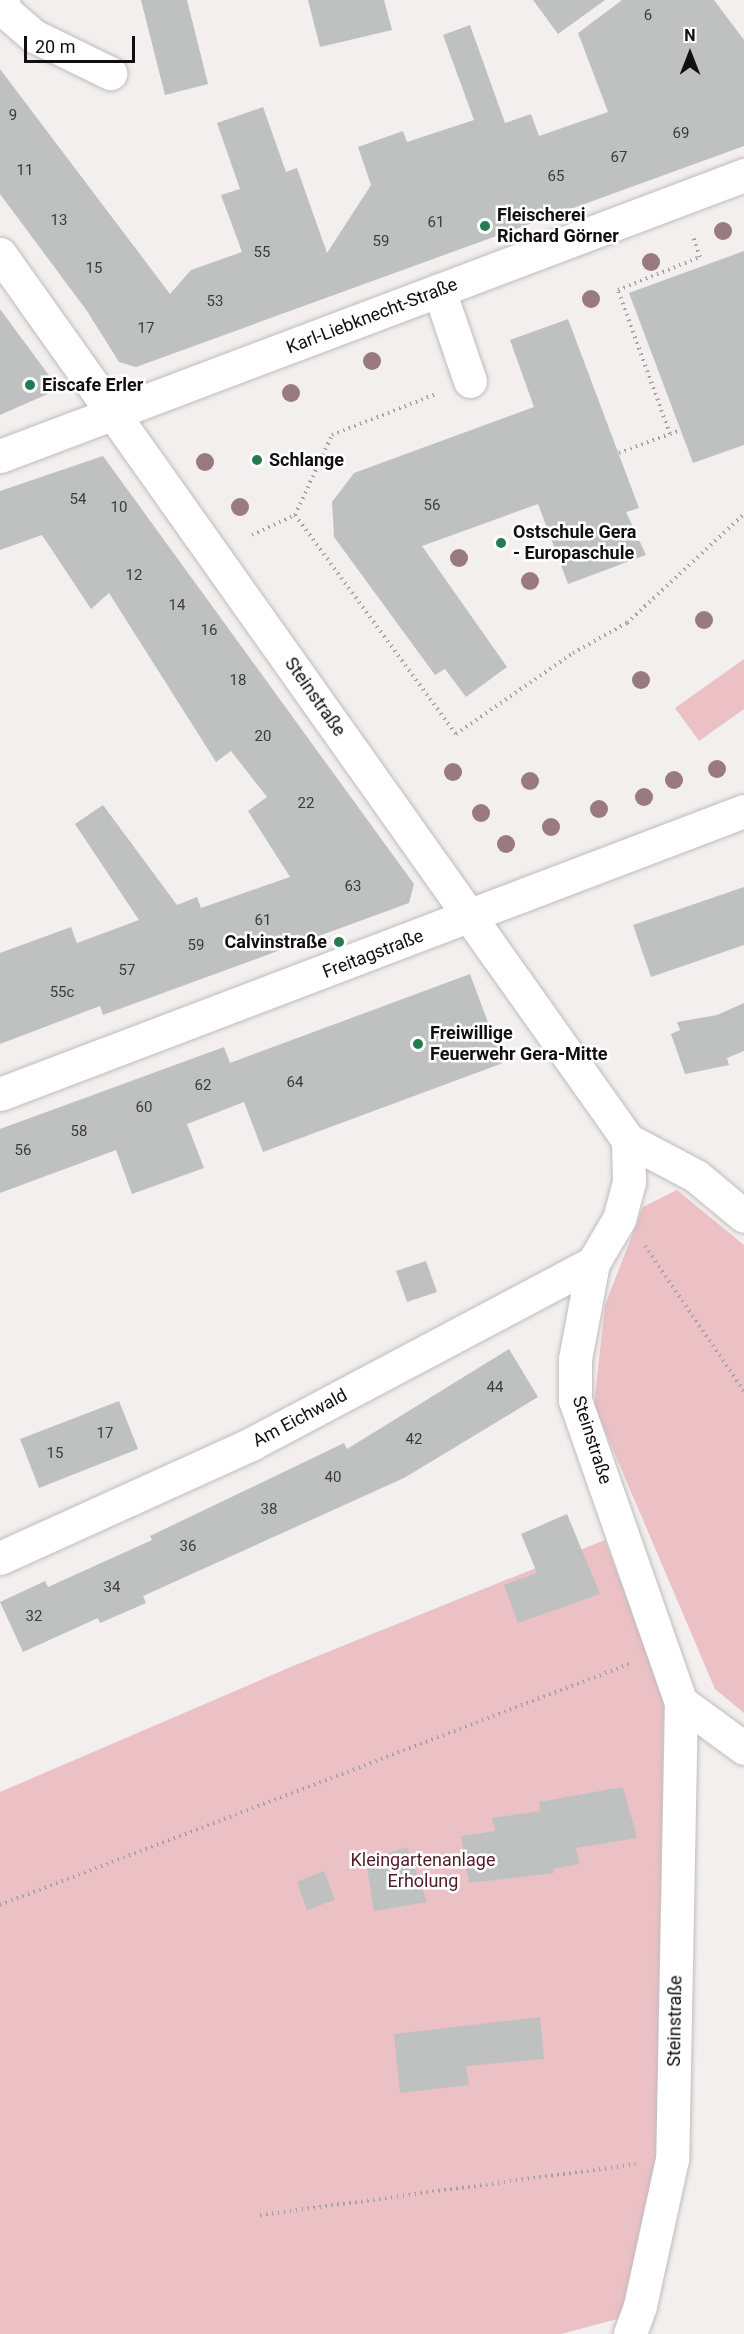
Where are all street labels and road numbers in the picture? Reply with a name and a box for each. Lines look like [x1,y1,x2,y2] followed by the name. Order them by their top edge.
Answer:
[283,273,461,359] street label: Karl-Liebknecht-Straße
[280,653,350,741] street label: Steinstraße
[319,925,427,983] street label: Freitagstraße
[249,1384,351,1452] street label: Am Eichwald
[568,1393,616,1487] street label: Steinstraße
[663,1975,687,2067] street label: Steinstraße

